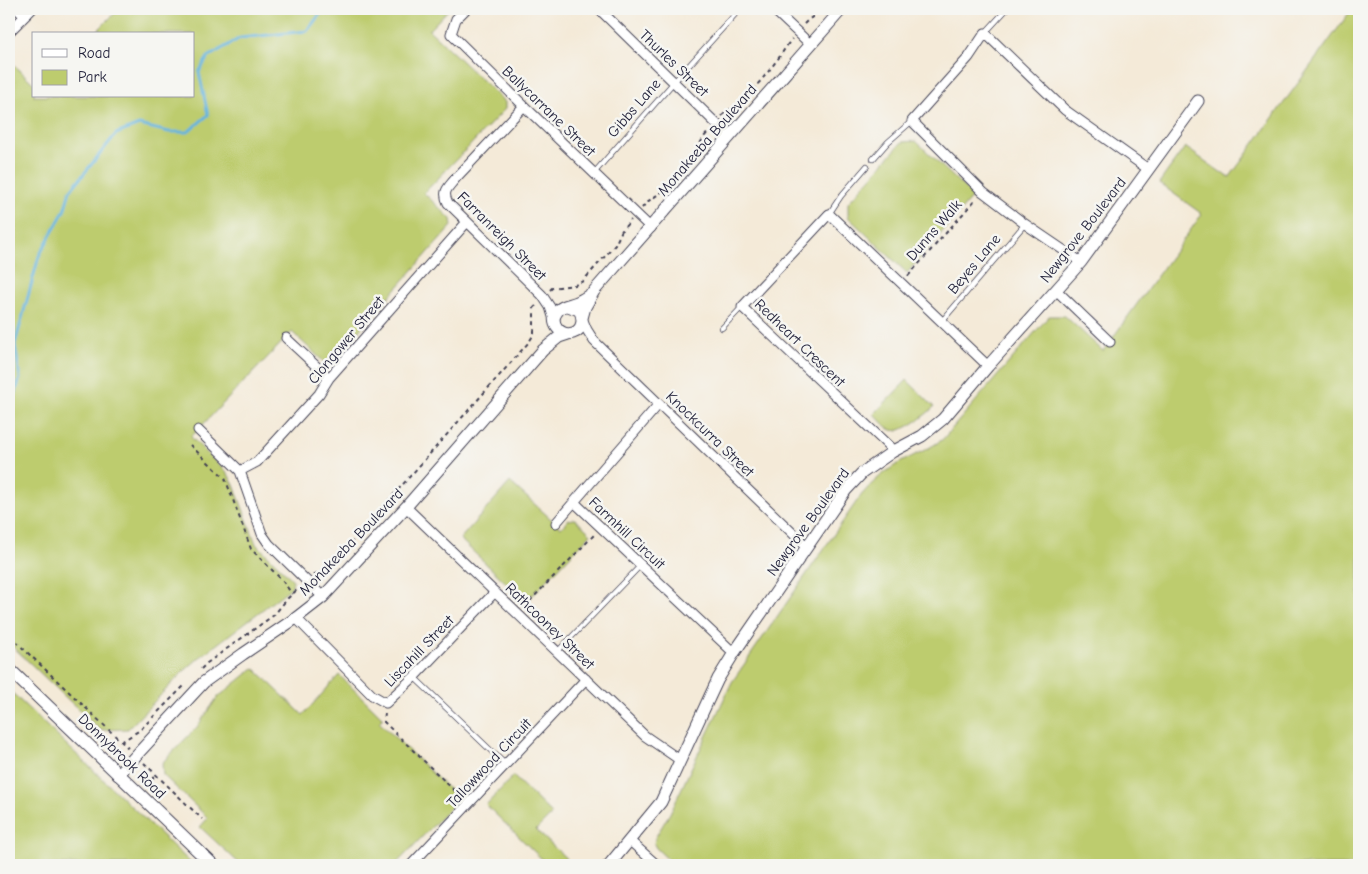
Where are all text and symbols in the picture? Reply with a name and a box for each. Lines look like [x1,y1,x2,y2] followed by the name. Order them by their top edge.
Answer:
[636,26,713,101] street label: Thurles Street
[32,32,195,98] legend
[78,44,110,62] text: Road
[499,62,600,161] street label: Ballycarrane Street
[78,68,107,86] text: Park
[604,75,665,141] street label: Gibbs Lane
[654,80,760,200] street label: Monakeeba Boulevard
[1036,174,1130,286] street label: Newgrove Boulevard
[454,188,551,285] street label: Farranreigh Street
[903,195,966,264] street label: Dunns Walk
[944,230,1005,298] street label: Beyes Lane
[304,292,388,388] street label: Clongower Street
[751,295,849,391] street label: Redheart Crescent
[662,387,758,481] street label: Knockcurra Street
[763,465,853,579] street label: Newgrove Boulevard
[295,485,407,599] street label: Monakeeba Boulevard
[585,493,669,573] street label: Farmhill Circuit
[502,579,599,674] street label: Rathcooney Street
[380,611,458,691] street label: Liscahill Street
[74,710,170,802] street label: Donnybrook Road
[443,714,536,811] street label: Tallowwood Circuit

